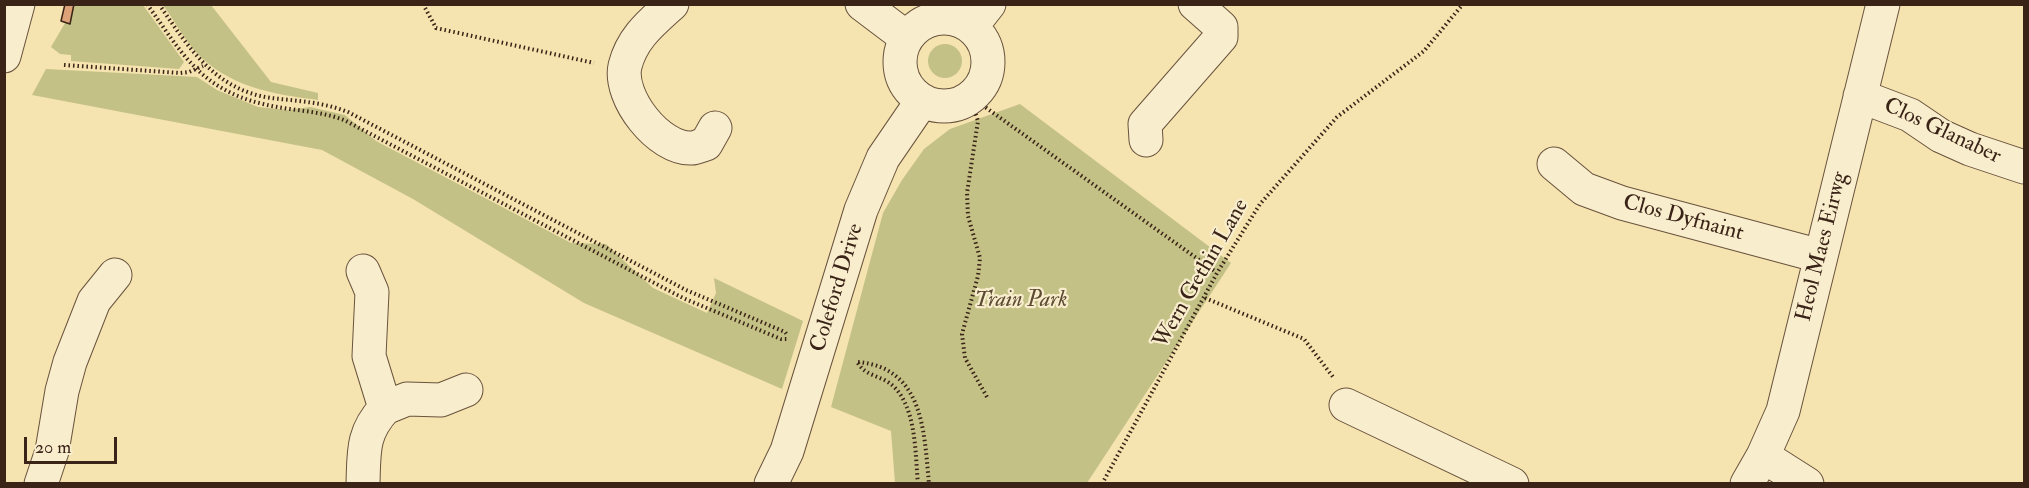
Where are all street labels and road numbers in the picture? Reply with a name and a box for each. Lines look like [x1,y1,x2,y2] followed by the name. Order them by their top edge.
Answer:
[1879,93,2005,171] street label: Clos Glanaber
[1792,169,1854,325] street label: Heol Maes Eirwg
[1620,190,1746,248] street label: Clos Dyfnaint
[1149,195,1255,353] street label: Wern Gethin Lane
[806,221,870,355] street label: Coleford Drive

